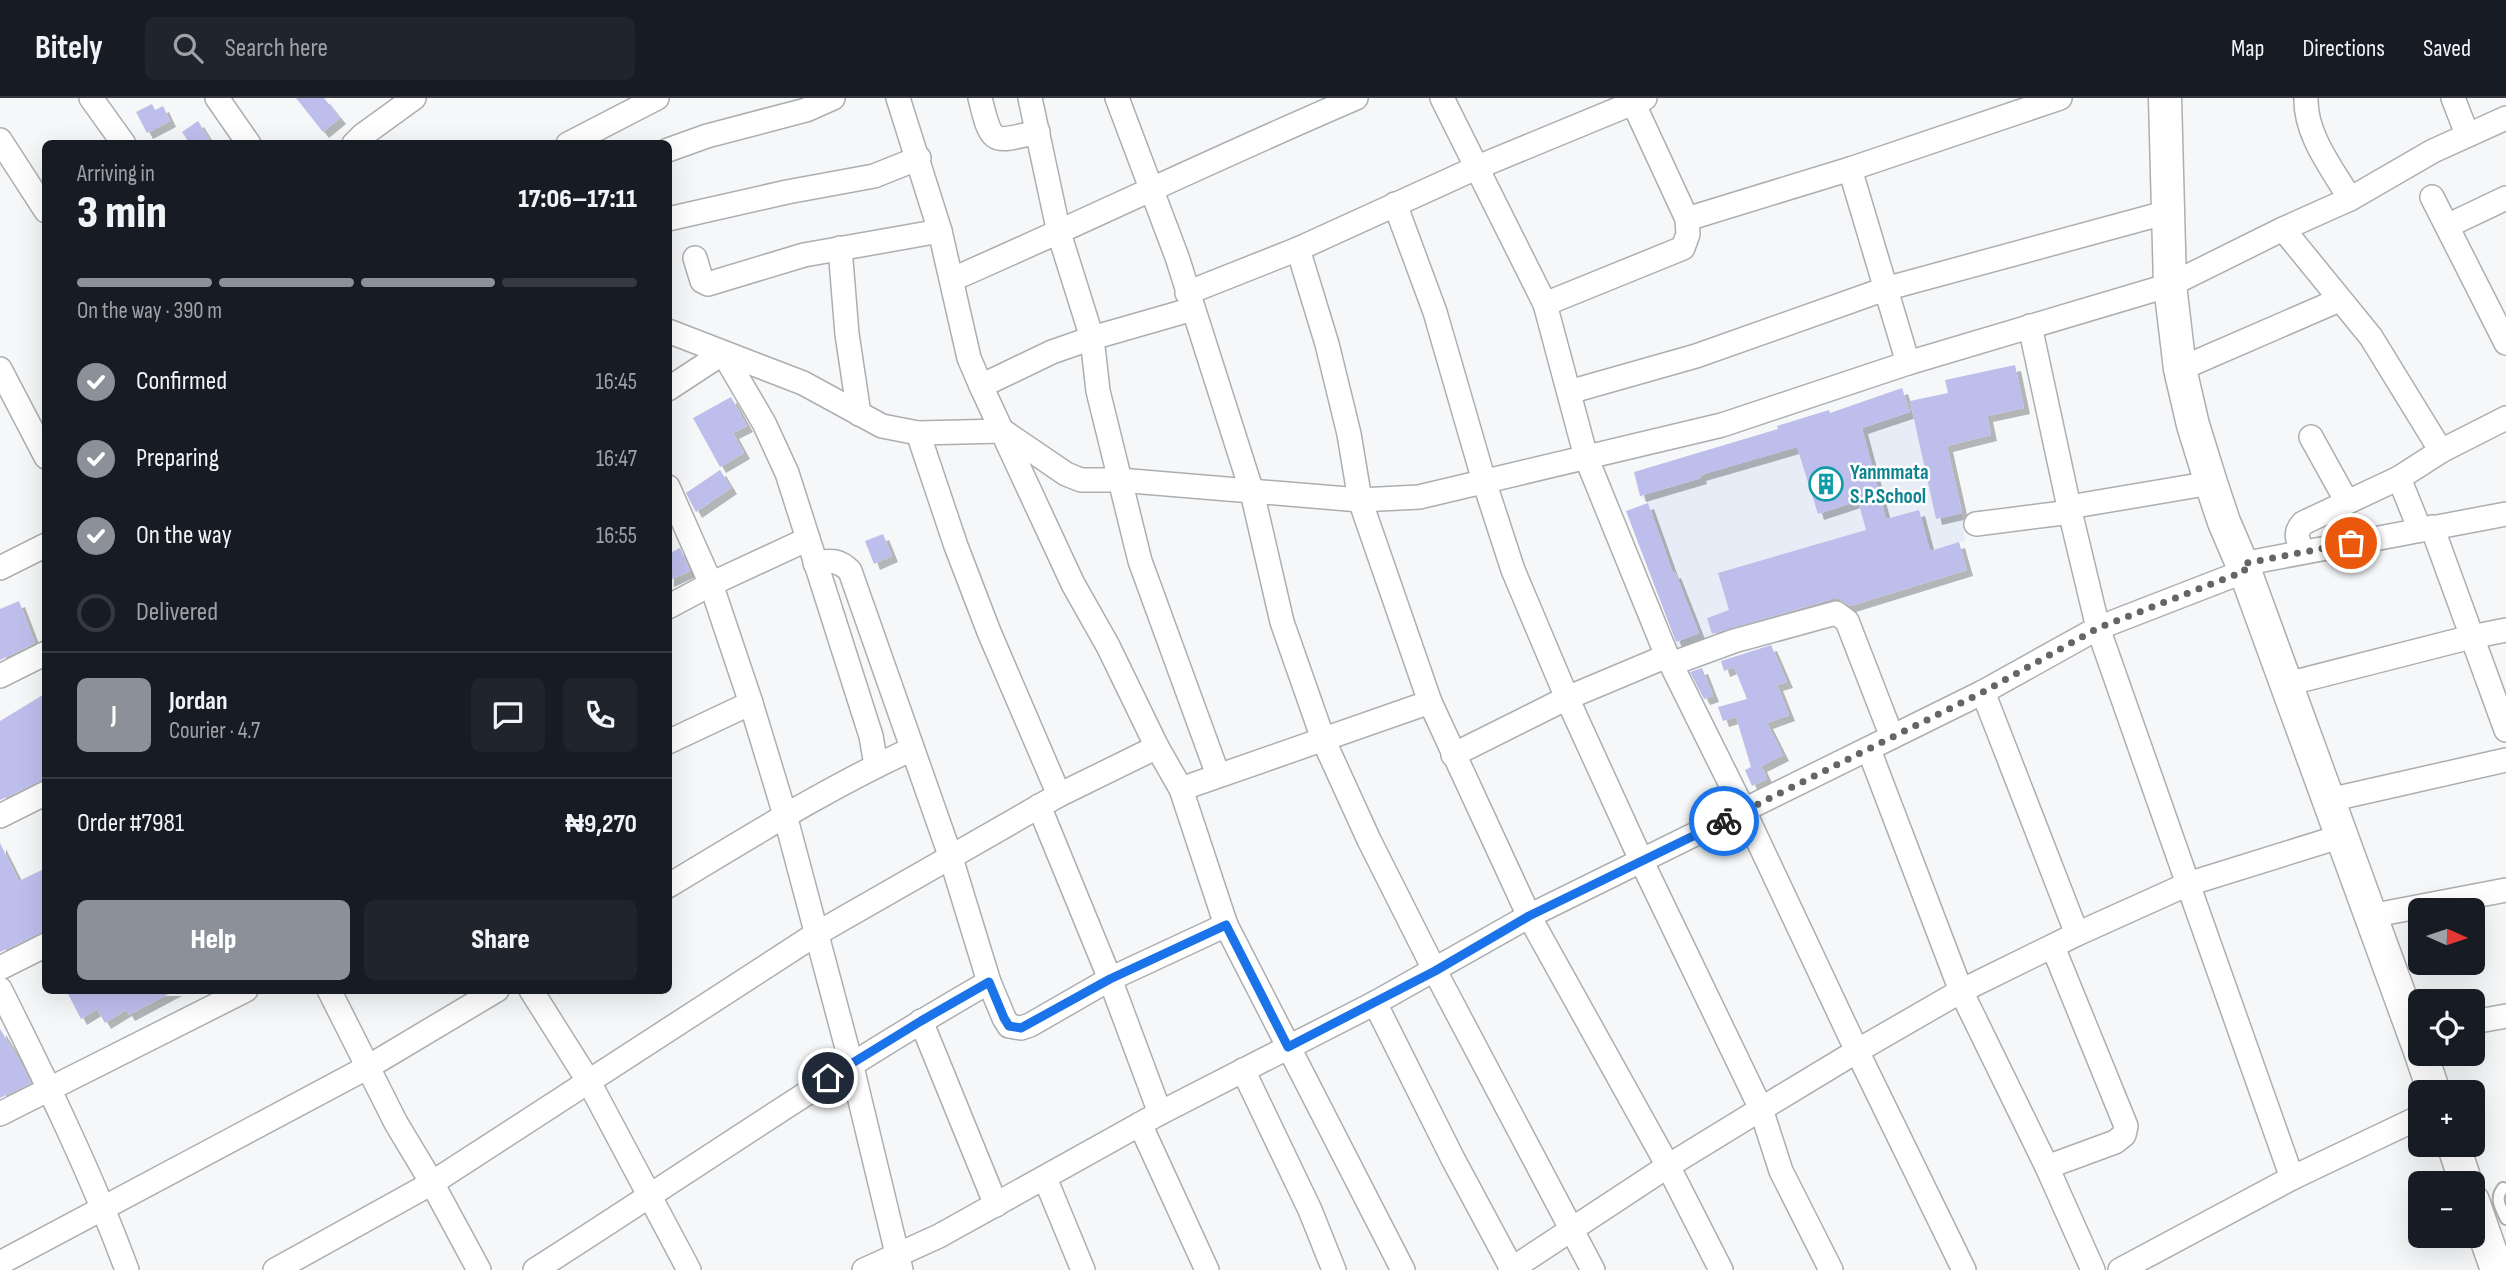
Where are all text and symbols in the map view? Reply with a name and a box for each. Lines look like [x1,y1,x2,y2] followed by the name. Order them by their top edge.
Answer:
[145,17,635,80] search box
[35,28,103,68] text: Bitely
[169,29,207,67] icon: search
[225,33,328,64] text: Search here
[2231,34,2264,63] text: Map
[2302,34,2385,63] text: Directions
[2423,34,2471,63] text: Saved
[77,160,155,188] text: Arriving in
[518,184,637,215] text: 17:06–17:11
[77,186,167,241] text: 3 min
[77,297,222,325] text: On the way · 390 m
[77,363,115,401] icon: check
[136,366,227,397] text: Confirmed
[596,368,637,396] text: 16:45
[77,440,115,478] icon: check
[136,443,219,474] text: Preparing
[596,445,637,473] text: 16:47
[1850,460,1929,509] place label: Yanmmata S.P.School
[1807,465,1845,503] building icon: Yanmmata S.P.School
[2321,513,2381,573] pin
[77,517,115,555] icon: check
[136,520,232,551] text: On the way
[596,522,637,550] text: 16:55
[2332,524,2370,562] icon: bag
[136,597,218,628] text: Delivered
[471,678,545,752] button: chat
[563,678,637,752] button: phone
[169,686,227,717] text: Jordan
[111,700,117,731] text: J
[169,717,260,745] text: Courier · 4.7
[1689,786,1759,856] courier
[1705,802,1743,840] icon: bike
[77,808,184,839] text: Order #7981
[565,809,637,840] text: ₦9,270
[2408,898,2485,975] north arrow
[2408,898,2485,1248] map controls
[77,900,350,980] button: Help
[364,900,637,980] button: Share
[2408,989,2485,1066] button: locate
[798,1048,858,1108] pin
[809,1059,847,1097] icon: home
[2408,1080,2485,1157] button: +
[2408,1171,2485,1248] button: −

